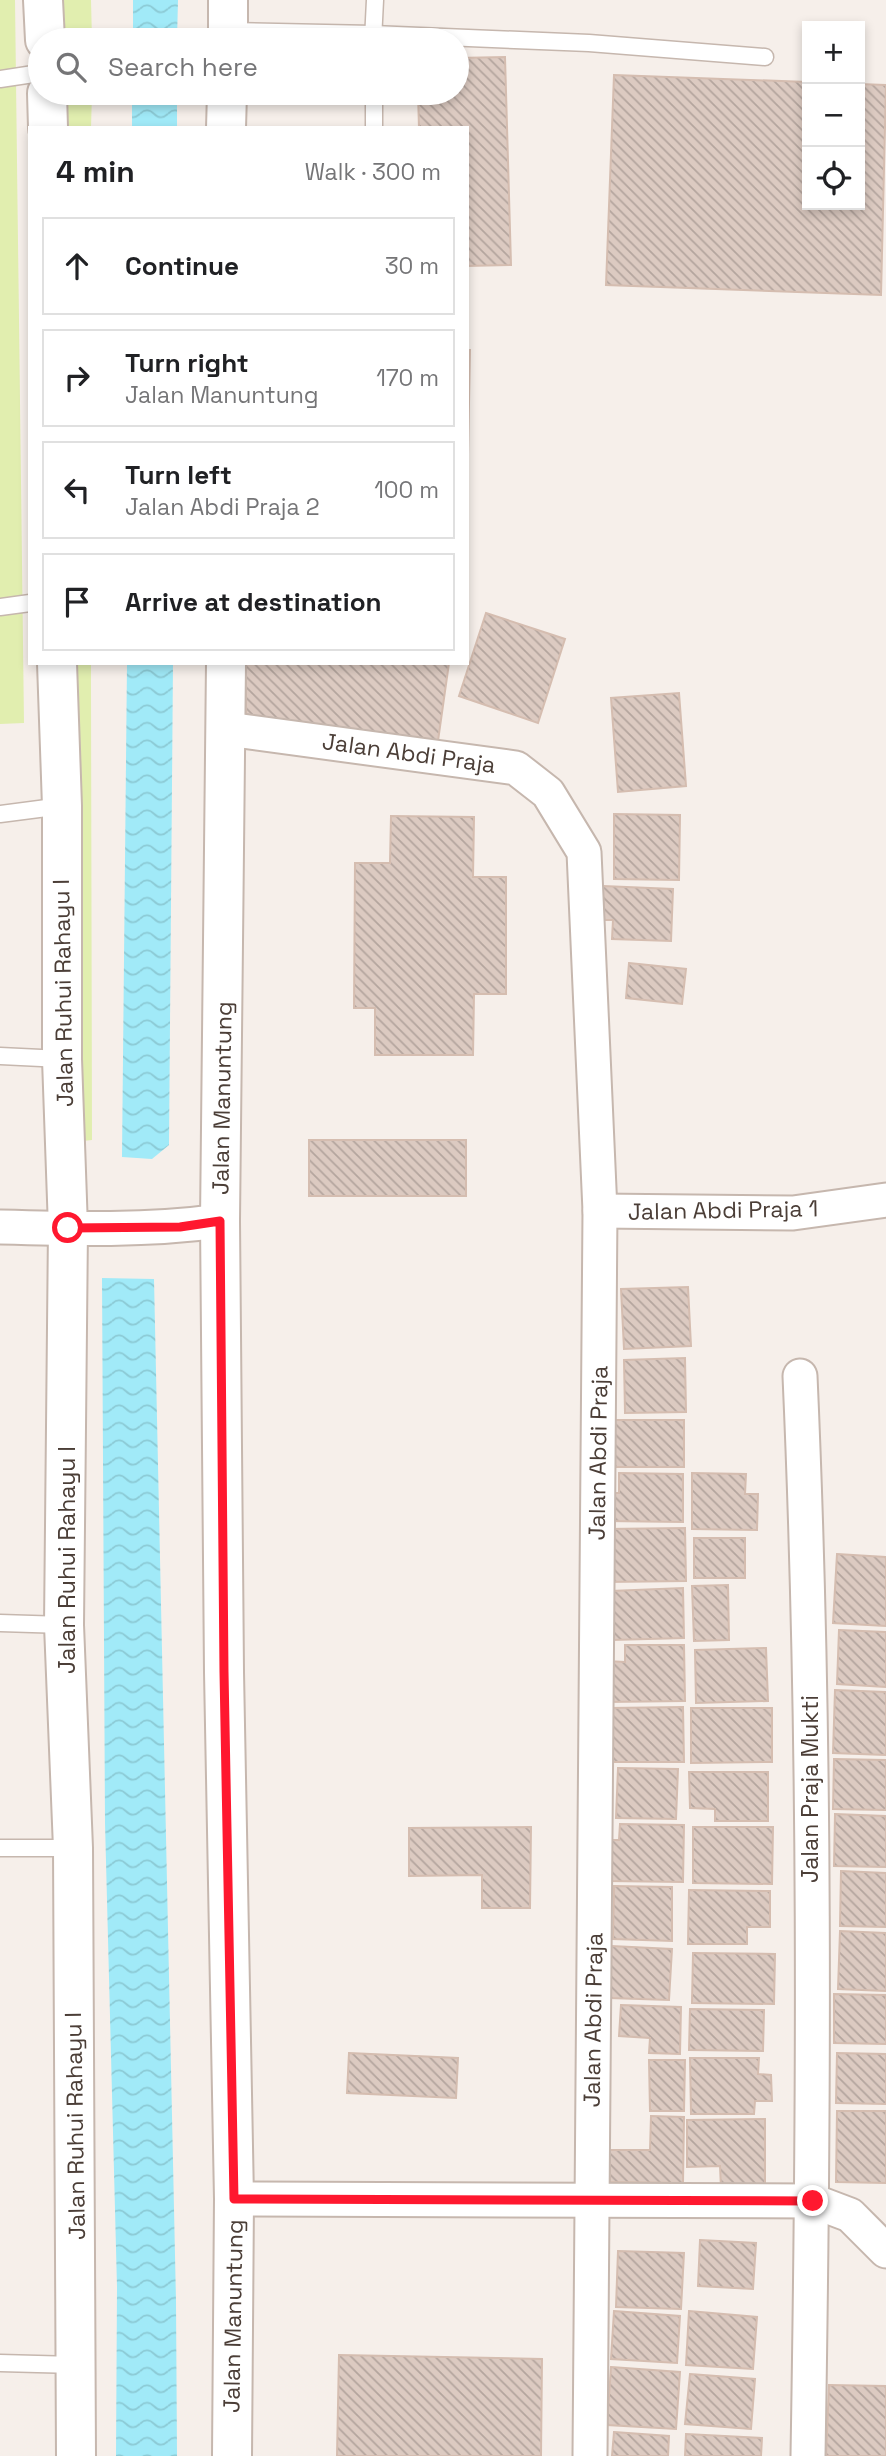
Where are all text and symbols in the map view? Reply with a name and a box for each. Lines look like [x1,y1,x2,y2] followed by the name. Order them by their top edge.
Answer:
[802,21,865,210] map controls
[802,21,865,84] button: +
[28,28,469,105] search box
[52,48,90,86] icon: search
[108,50,258,84] text: Search here
[802,84,865,147] button: −
[802,147,865,210] button: locate
[56,152,135,191] text: 4 min
[305,157,441,187] text: Walk · 300 m
[58,247,96,285] icon: ahead
[125,249,239,283] text: Continue
[385,251,439,281] text: 30 m
[125,346,249,380] text: Turn right
[58,359,96,397] icon: right
[376,363,439,393] text: 170 m
[125,380,319,410] text: Jalan Manuntung
[125,458,232,492] text: Turn left
[58,471,96,509] icon: left
[374,475,439,505] text: 100 m
[125,492,320,522] text: Jalan Abdi Praja 2
[58,583,96,621] icon: arrive
[125,585,382,619] text: Arrive at destination
[320,726,498,780] street label: Jalan Abdi Praja
[46,879,80,1107] street label: Jalan Ruhui Rahayu I
[205,1001,239,1195] street label: Jalan Manuntung
[628,1193,818,1227] street label: Jalan Abdi Praja 1
[52,1212,83,1243] route start
[581,1365,615,1541] street label: Jalan Abdi Praja
[52,1446,82,1674] street label: Jalan Ruhui Rahayu I
[795,1695,825,1883] street label: Jalan Praja Mukti
[576,1932,610,2108] street label: Jalan Abdi Praja
[58,2012,92,2240] street label: Jalan Ruhui Rahayu I
[797,2185,828,2216] route end
[216,2219,250,2413] street label: Jalan Manuntung

